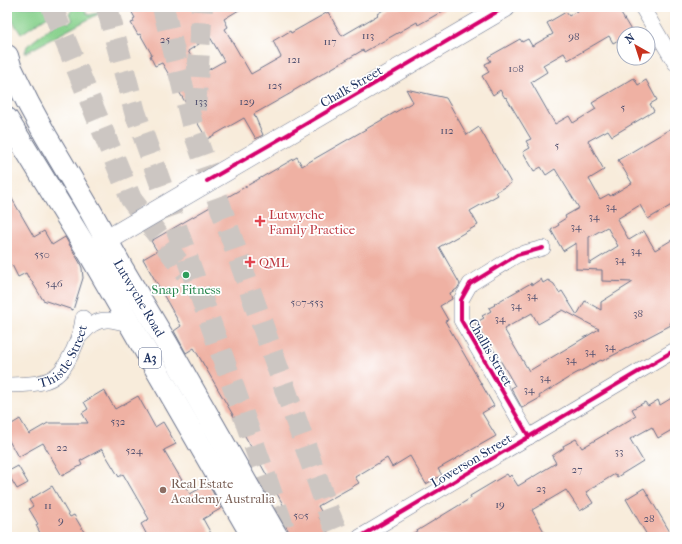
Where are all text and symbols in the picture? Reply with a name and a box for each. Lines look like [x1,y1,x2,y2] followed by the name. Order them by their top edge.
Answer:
[616,26,656,66] north arrow
[362,29,374,42] house number: 113
[568,30,580,43] house number: 98
[623,31,638,46] text: N
[160,33,170,46] house number: 25
[323,35,337,48] house number: 117
[287,53,301,66] house number: 121
[317,62,385,110] street label: Chalk Street
[508,62,524,75] house number: 108
[268,79,282,92] house number: 125
[195,95,207,108] house number: 133
[239,95,255,108] house number: 129
[621,101,626,114] house number: 5
[440,124,454,137] house number: 112
[555,139,560,152] house number: 5
[605,200,617,213] house number: 34
[269,207,356,237] place label: Lutwyche Family Practice
[588,210,600,223] house number: 34
[254,215,266,227] marker: Lutwyche Family Practice
[570,220,582,233] house number: 34
[630,244,642,257] house number: 34
[34,248,50,261] house number: 550
[614,253,626,266] house number: 34
[259,255,289,270] place label: QML
[244,256,256,268] marker: QML
[111,257,168,340] street label: Lutwyche Road
[181,270,191,280] marker: Snap Fitness
[45,277,63,290] house number: 546
[152,282,221,297] place label: Snap Fitness
[526,289,538,302] house number: 34
[291,296,323,309] house number: 507-553
[510,299,522,312] house number: 34
[633,307,643,320] house number: 38
[494,312,506,325] house number: 34
[465,316,516,389] street label: Challis Street
[37,323,90,391] street label: Thistle Street
[604,340,616,353] house number: 34
[584,345,596,358] house number: 34
[139,348,161,368] road number: A3
[565,353,577,366] house number: 34
[539,371,551,384] house number: 34
[523,383,535,396] house number: 34
[111,415,126,428] house number: 532
[428,430,515,490] street label: Lowerson Street
[56,441,68,454] house number: 22
[126,444,143,457] house number: 524
[614,445,624,458] house number: 33
[572,463,582,476] house number: 27
[170,476,276,506] place label: Real Estate Academy Australia
[536,482,546,495] house number: 23
[158,485,168,495] marker: Real Estate Academy Australia
[495,498,505,511] house number: 19
[44,499,52,512] house number: 11
[293,509,309,522] house number: 505
[643,512,655,525] house number: 28
[58,514,64,527] house number: 9

